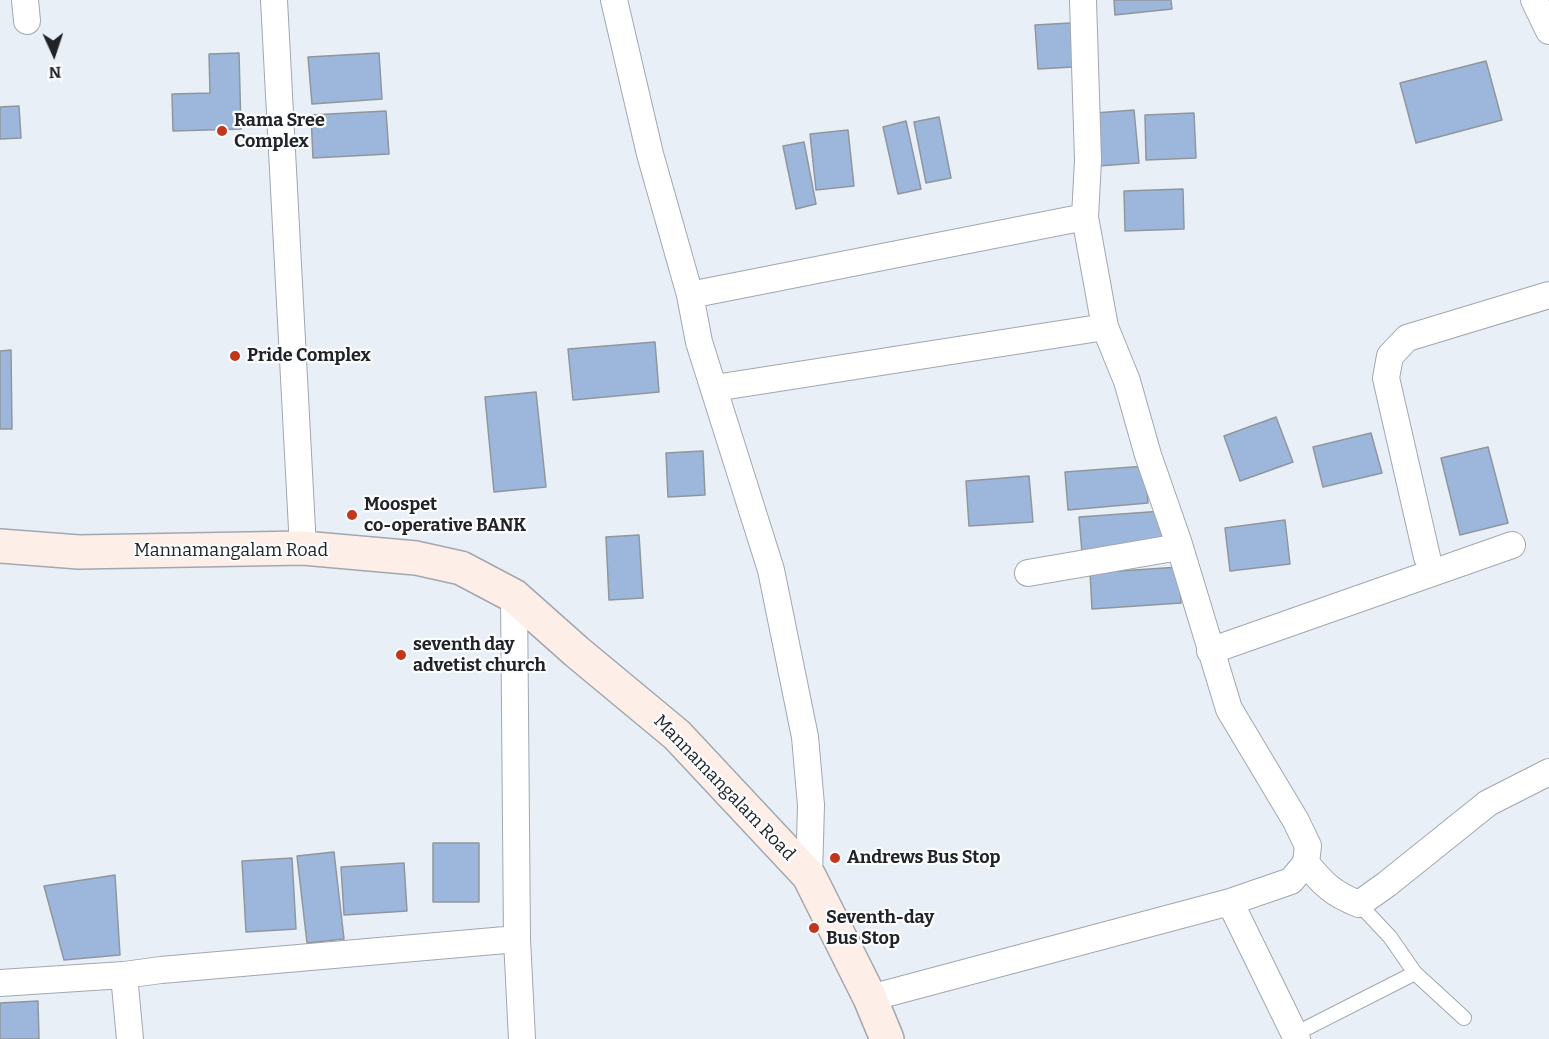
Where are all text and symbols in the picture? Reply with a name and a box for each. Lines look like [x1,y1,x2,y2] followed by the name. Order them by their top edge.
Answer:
[24,24,84,84] north arrow
[48,63,62,82] text: N
[234,110,325,152] place label: Rama Sree Complex
[215,124,229,138] marker: Rama Sree Complex
[247,345,371,367] place label: Pride Complex
[228,349,242,363] marker: Pride Complex
[364,494,526,536] place label: Moospet co-operative BANK
[345,508,359,522] marker: Moospet co-operative BANK
[134,540,328,562] street label: Mannamangalam Road
[413,634,546,676] place label: seventh day advetist church
[394,648,408,662] marker: seventh day advetist church
[649,711,799,865] street label: Mannamangalam Road
[847,847,1000,869] place label: Andrews Bus Stop
[828,851,842,865] marker: Andrews Bus Stop
[826,907,934,950] place label: Seventh-day Bus Stop
[807,921,821,935] marker: Seventh-day Bus Stop

